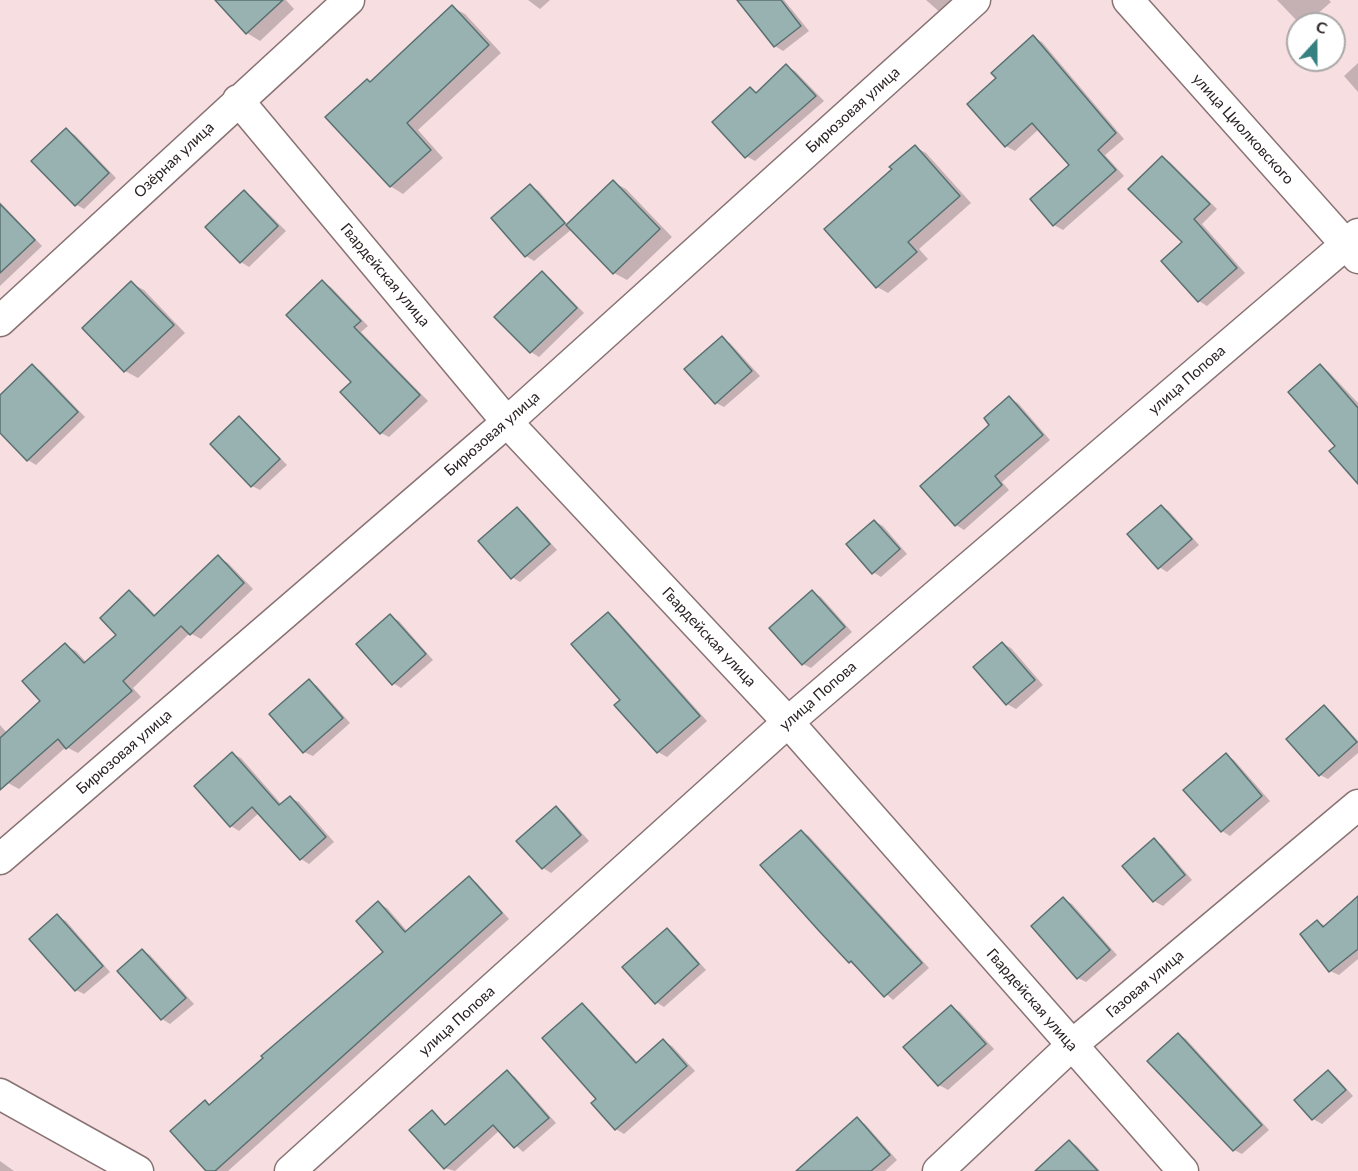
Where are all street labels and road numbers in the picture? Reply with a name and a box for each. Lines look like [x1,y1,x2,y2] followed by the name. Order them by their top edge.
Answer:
[802,63,904,157] street label: Бирюзовая улица
[1188,70,1298,188] street label: улица Циолковского
[130,118,218,202] street label: Озёрная улица
[336,220,434,330] street label: Гвардейская улица
[1145,342,1229,418] street label: улица Попова
[441,388,543,480] street label: Бирюзовая улица
[658,583,760,691] street label: Гвардейская улица
[776,658,860,734] street label: улица Попова
[73,706,175,798] street label: Бирюзовая улица
[983,945,1081,1055] street label: Гвардейская улица
[1103,946,1187,1022] street label: Газовая улица
[415,982,499,1060] street label: улица Попова

